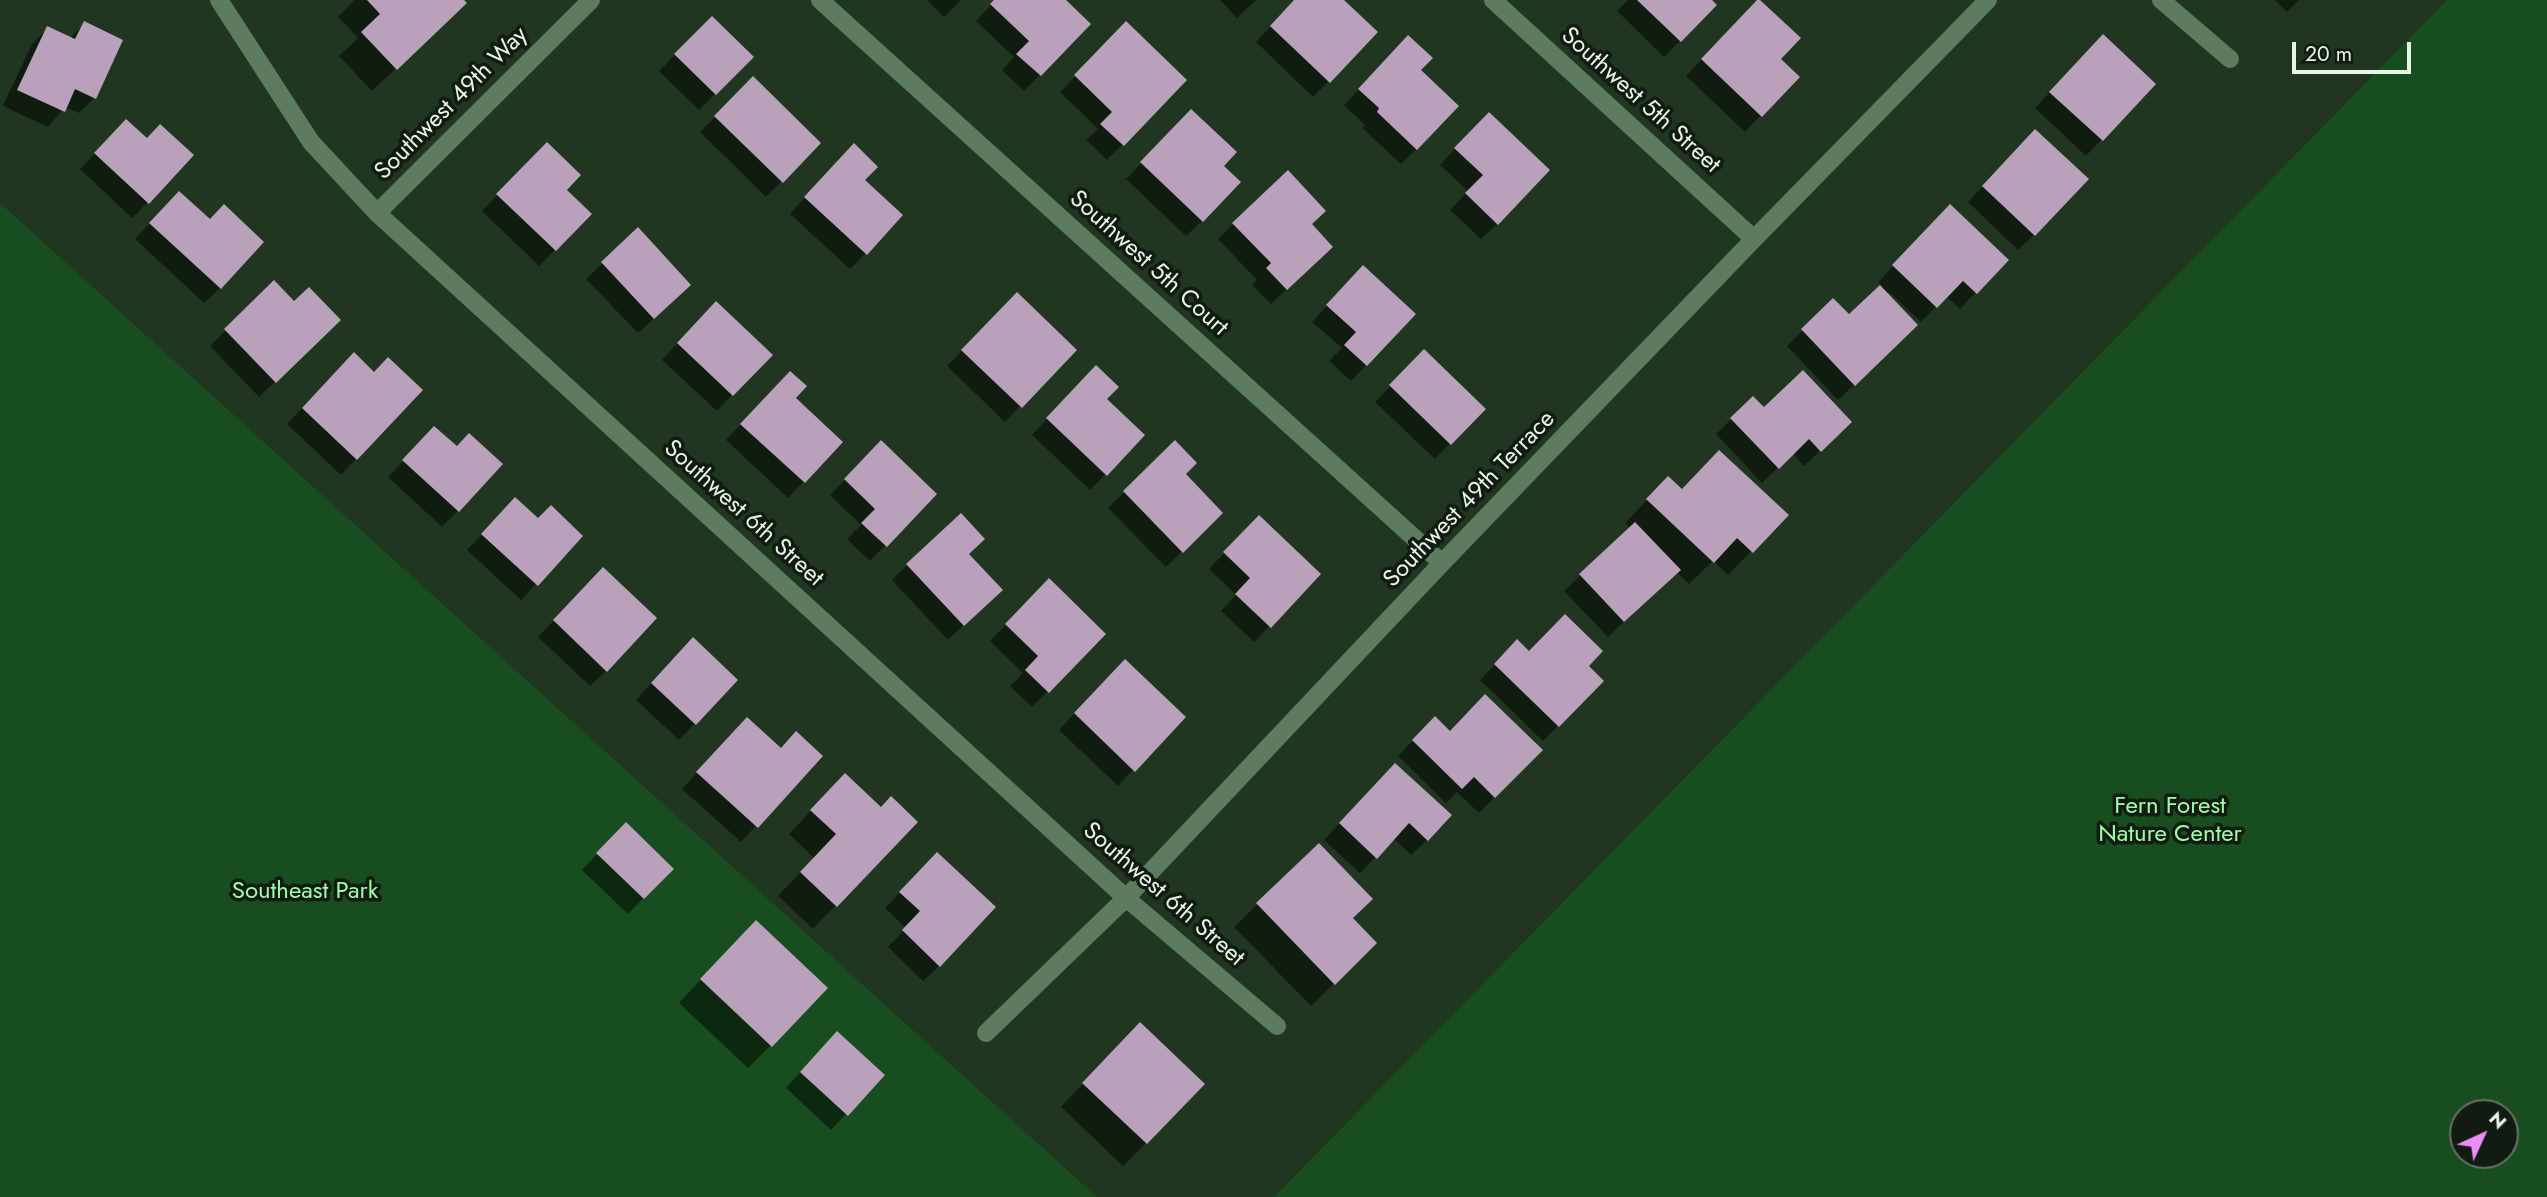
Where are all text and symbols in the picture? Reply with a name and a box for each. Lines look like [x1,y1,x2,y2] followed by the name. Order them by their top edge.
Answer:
[369,21,535,187] street label: Southwest 49th Way
[1554,22,1726,180] street label: Southwest 5th Street
[2295,28,2414,72] scale bar
[2305,39,2352,69] text: 20 m
[1063,185,1233,343] street label: Southwest 5th Court
[1378,406,1562,594] street label: Southwest 49th Terrace
[657,435,829,593] street label: Southwest 6th Street
[2098,793,2242,849] park label: Fern Forest Nature Center
[1076,817,1250,973] street label: Southwest 6th Street
[232,878,378,906] park label: Southeast Park
[2449,1099,2519,1169] north arrow
[2483,1105,2513,1135] text: N

